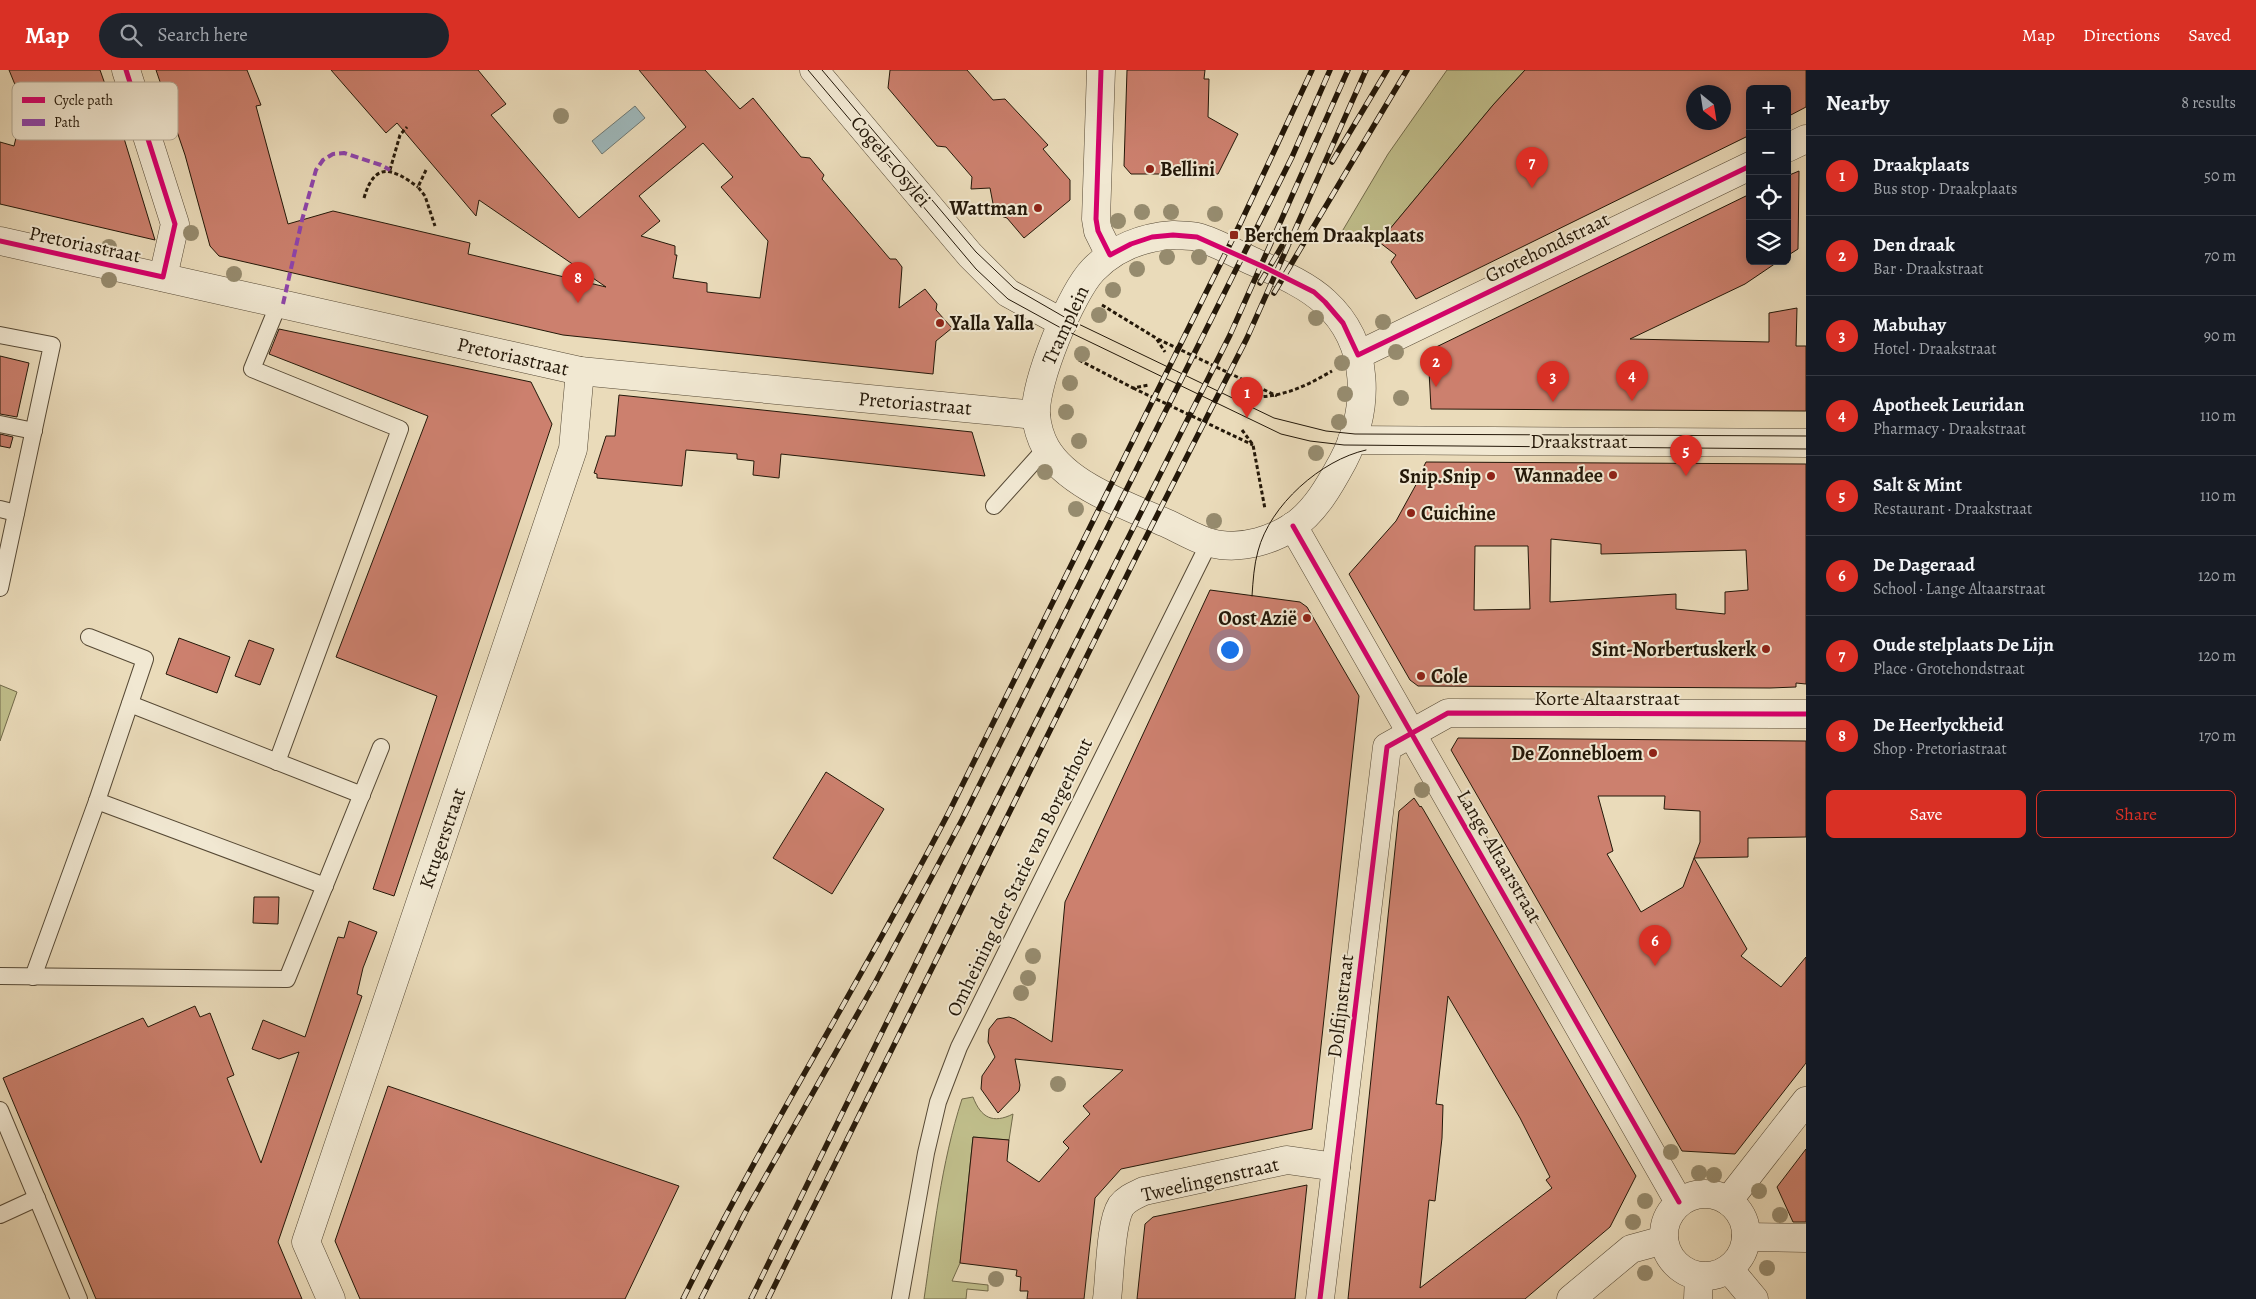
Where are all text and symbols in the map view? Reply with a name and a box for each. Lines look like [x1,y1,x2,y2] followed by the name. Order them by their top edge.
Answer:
[99,13,449,58] search box
[25,19,69,51] text: Map
[117,21,145,49] icon: search
[157,22,248,48] text: Search here
[2022,23,2055,47] text: Map
[2083,23,2160,47] text: Directions
[2188,23,2231,47] text: Saved
[12,82,178,140] legend
[1686,85,1731,130] north arrow
[1746,85,1791,265] map controls
[1746,85,1791,130] button: +
[1826,89,1889,117] text: Nearby
[54,91,114,110] text: Cycle path
[2181,92,2236,114] text: 8 results
[844,110,937,213] street label: Cogels-Osylei
[54,113,81,132] text: Path
[1746,130,1791,175] button: −
[1516,147,1548,188] pin: 7
[1873,152,1970,178] text: Draakplaats
[1160,156,1215,183] place label: Bellini
[1144,163,1156,175] marker: Bellini
[1839,165,1845,187] text: 1
[2204,165,2236,187] text: 50 m
[1746,175,1791,220] button: locate
[1873,178,2018,200] text: Bus stop · Draakplaats
[949,195,1028,222] place label: Wattman
[1032,202,1044,214] marker: Wattman
[1480,205,1614,289] street label: Grotehondstraat
[26,219,144,270] street label: Pretoriastraat
[1746,220,1791,265] button: layers
[1244,222,1424,249] place label: Berchem Draakplaats
[1228,229,1240,241] marker: Berchem Draakplaats
[1873,232,1955,258] text: Den draak
[1838,245,1846,267] text: 2
[2204,245,2236,267] text: 70 m
[1873,258,1984,280] text: Bar · Draakstraat
[562,262,594,303] pin: 8
[1035,281,1096,369] street label: Tramplein
[949,310,1035,337] place label: Yalla Yalla
[1873,312,1946,338] text: Mabuhay
[934,317,946,329] marker: Yalla Yalla
[1839,325,1845,347] text: 3
[2204,325,2236,347] text: 90 m
[454,331,572,383] street label: Pretoriastraat
[1873,338,1997,360] text: Hotel · Draakstraat
[1420,346,1452,387] pin: 2
[1616,360,1648,401] pin: 4
[1537,361,1569,402] pin: 3
[1231,377,1263,418] pin: 1
[857,385,973,422] street label: Pretoriastraat
[1873,392,2024,418] text: Apotheek Leuridan
[1838,405,1846,427] text: 4
[2200,405,2236,427] text: 110 m
[1873,418,2026,440] text: Pharmacy · Draakstraat
[1530,428,1628,455] street label: Draakstraat
[1670,435,1702,476] pin: 5
[1513,462,1603,489] place label: Wannadee
[1399,463,1481,490] place label: Snip.Snip
[1607,469,1619,481] marker: Wannadee
[1485,470,1497,482] marker: Snip.Snip
[1873,472,1962,498] text: Salt & Mint
[1839,485,1845,507] text: 5
[2200,485,2236,507] text: 110 m
[1873,498,2032,520] text: Restaurant · Draakstraat
[1421,500,1496,527] place label: Cuichine
[1405,507,1417,519] marker: Cuichine
[1873,552,1975,578] text: De Dageraad
[1838,565,1846,587] text: 6
[2198,565,2236,587] text: 120 m
[1873,578,2046,600] text: School · Lange Altaarstraat
[1218,605,1297,632] place label: Oost Azië
[1301,612,1313,624] marker: Oost Azië
[1873,632,2054,658] text: Oude stelplaats De Lijn
[1592,636,1757,663] place label: Sint-Norbertuskerk
[1217,637,1243,663] your location
[1760,643,1772,655] marker: Sint-Norbertuskerk
[1839,645,1845,667] text: 7
[2198,645,2236,667] text: 120 m
[1873,658,2025,680] text: Place · Grotehondstraat
[1431,663,1468,690] place label: Cole
[1415,670,1427,682] marker: Cole
[1534,685,1680,712] street label: Korte Altaarstraat
[1873,712,2004,738] text: De Heerlyckheid
[1838,725,1846,747] text: 8
[2199,725,2236,747] text: 170 m
[940,733,1099,1021] street label: Omheining der Statie van Borgerhout
[1873,738,2007,760] text: Shop · Pretoriastraat
[1511,740,1643,767] place label: De Zonnebloem
[1647,747,1659,759] marker: De Zonnebloem
[413,784,472,892] street label: Krugerstraat
[1450,785,1549,928] street label: Lange Altaarstraat
[1826,790,2026,838] button: Save
[2036,790,2236,838] button: Share
[1639,925,1671,966] pin: 6
[1321,952,1360,1059] street label: Dolfijnstraat
[1139,1150,1282,1208] street label: Tweelingenstraat

